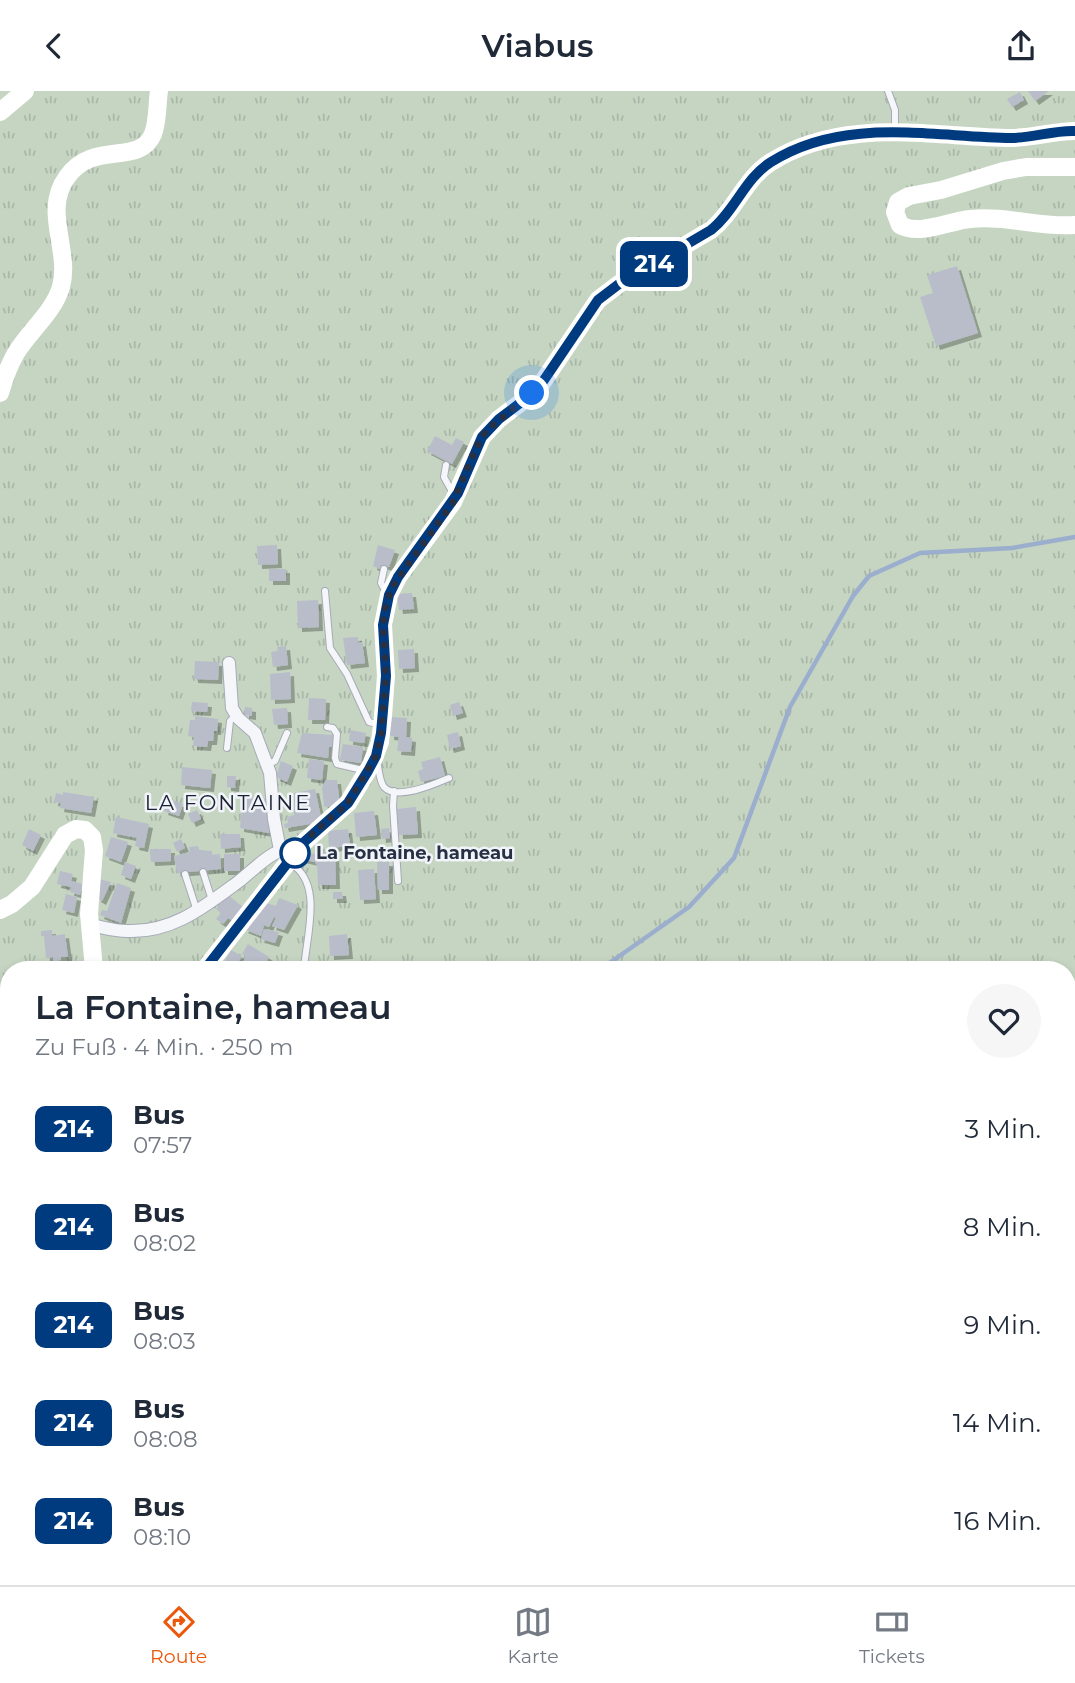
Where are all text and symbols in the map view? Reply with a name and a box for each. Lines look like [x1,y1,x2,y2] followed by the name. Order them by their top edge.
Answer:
[482,26,593,65] text: Viabus
[35,27,73,65] icon: back
[1002,27,1040,65] icon: share
[614,241,694,287] line badge: 214
[634,249,674,278] text: 214
[514,375,549,410] your location
[145,790,311,815] district label: LA FONTAINE
[280,838,310,868] marker: La Fontaine, hameau
[316,842,513,864] place label: La Fontaine, hameau
[967,984,1041,1058] button: heart
[35,987,392,1027] text: La Fontaine, hameau
[35,1033,294,1061] text: Zu Fuß · 4 Min. · 250 m
[133,1099,185,1131] text: Bus
[965,1113,1041,1145] text: 3 Min.
[53,1114,94,1143] text: 214
[133,1131,192,1159] text: 07:57
[133,1197,185,1229] text: Bus
[963,1211,1041,1243] text: 8 Min.
[53,1212,94,1241] text: 214
[133,1229,196,1257] text: 08:02
[133,1295,185,1327] text: Bus
[963,1309,1041,1341] text: 9 Min.
[53,1310,94,1339] text: 214
[133,1327,196,1355] text: 08:03
[133,1393,185,1425] text: Bus
[953,1407,1041,1439] text: 14 Min.
[53,1408,94,1437] text: 214
[133,1425,198,1453] text: 08:08
[133,1491,185,1523] text: Bus
[954,1505,1041,1537] text: 16 Min.
[53,1506,94,1535] text: 214
[133,1523,191,1551] text: 08:10
[150,1603,207,1668] tab: Route
[508,1603,559,1668] tab: Karte
[859,1603,925,1668] tab: Tickets

